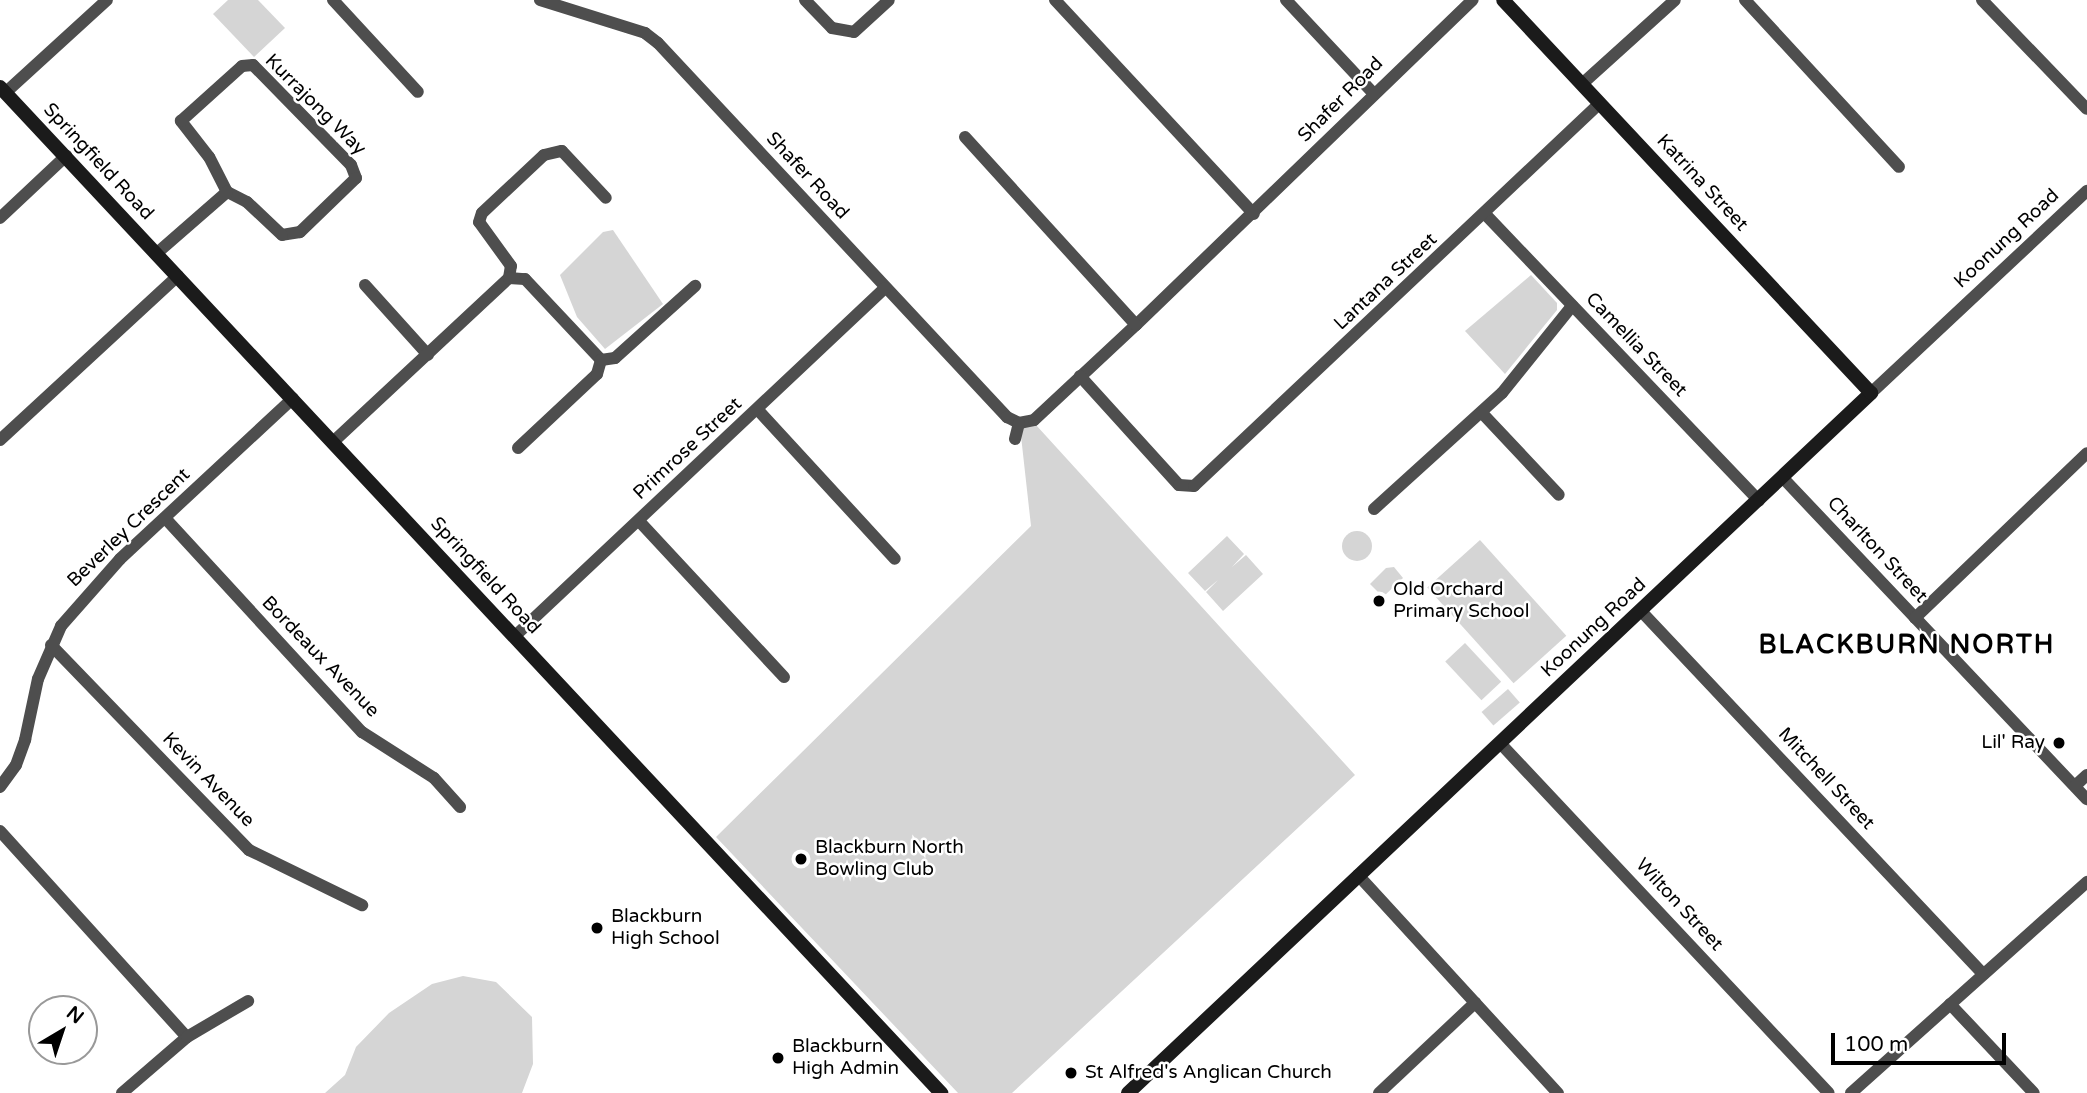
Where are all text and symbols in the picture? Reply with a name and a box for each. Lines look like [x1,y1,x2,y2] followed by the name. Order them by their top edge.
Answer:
[260,50,370,160] street label: Kurrajong Way
[1294,53,1388,147] street label: Shafer Road
[38,99,158,225] street label: Springfield Road
[761,128,853,224] street label: Shafer Road
[1651,130,1753,236] street label: Katrina Street
[1950,185,2064,293] street label: Koonung Road
[1330,229,1442,335] street label: Lantana Street
[1580,288,1692,402] street label: Camellia Street
[629,393,747,505] street label: Primrose Street
[63,464,195,592] street label: Beverley Crescent
[1822,492,1932,608] street label: Charlton Street
[425,513,545,639] street label: Springfield Road
[1537,574,1651,682] street label: Koonung Road
[1393,579,1529,623] place label: Old Orchard Primary School
[256,592,384,722] street label: Bordeaux Avenue
[1371,593,1387,609] marker: Old Orchard Primary School
[1760,629,2054,661] district label: BLACKBURN NORTH
[1773,723,1879,835] street label: Mitchell Street
[157,728,259,832] street label: Kevin Avenue
[1981,732,2045,754] place label: Lil' Ray
[2051,735,2067,751] marker: Lil' Ray
[815,837,964,881] place label: Blackburn North Bowling Club
[793,851,809,867] marker: Blackburn North Bowling Club
[1630,854,1728,956] street label: Wilton Street
[611,906,720,950] place label: Blackburn High School
[589,920,605,936] marker: Blackburn High School
[28,995,98,1065] north arrow
[62,1002,88,1029] text: N
[1835,1020,2010,1064] scale bar
[1844,1032,1908,1057] text: 100 m
[792,1036,899,1080] place label: Blackburn High Admin
[770,1050,786,1066] marker: Blackburn High Admin
[1085,1062,1332,1084] place label: St Alfred's Anglican Church
[1063,1065,1079,1081] marker: St Alfred's Anglican Church

